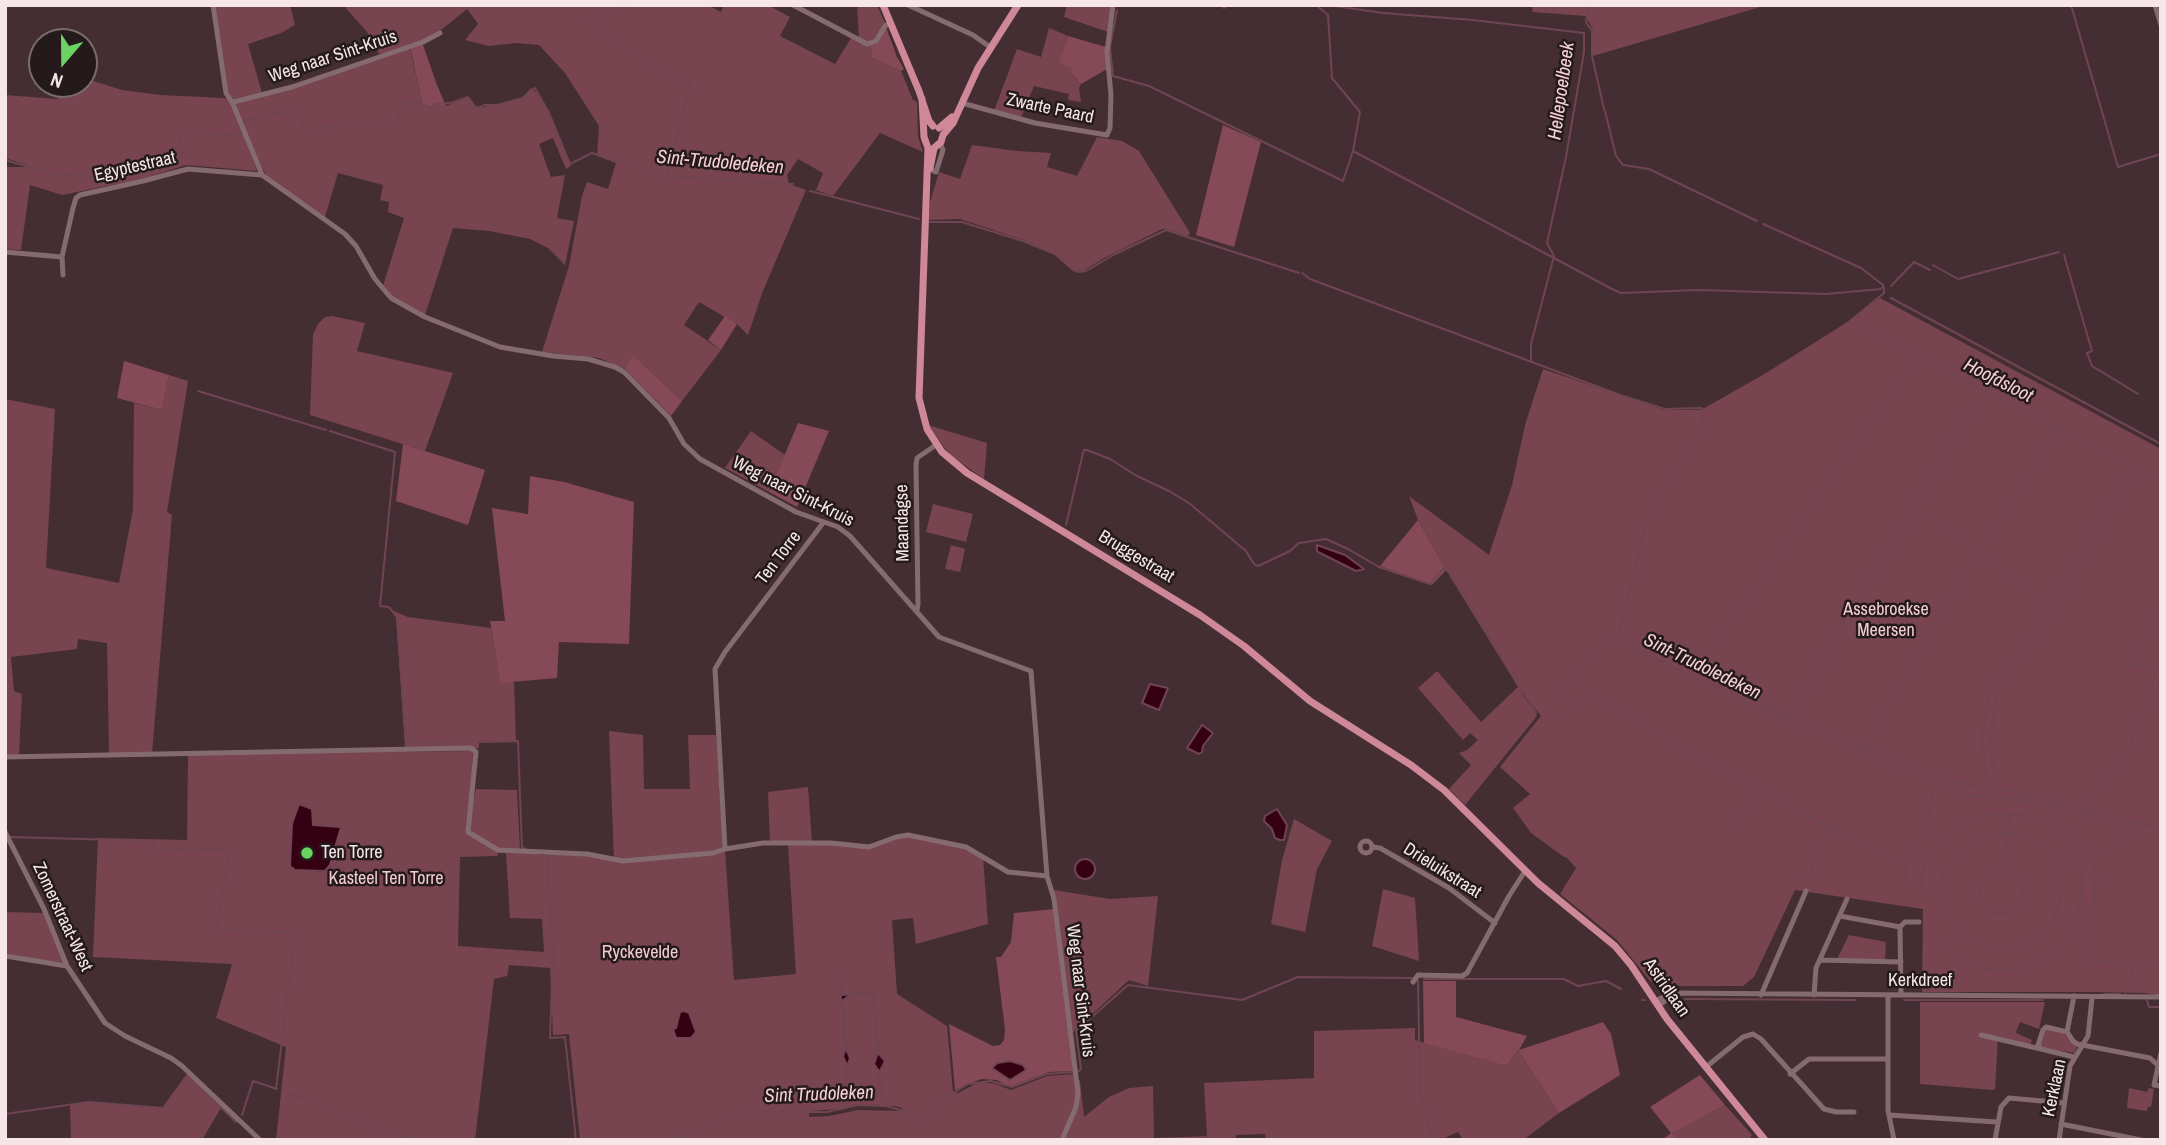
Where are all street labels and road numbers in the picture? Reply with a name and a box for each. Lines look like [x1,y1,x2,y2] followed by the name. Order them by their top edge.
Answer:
[266,26,400,88] street label: Weg naar Sint-Kruis
[1004,89,1096,129] street label: Zwarte Paard
[92,147,178,187] street label: Egyptestraat
[729,452,857,532] street label: Weg naar Sint-Kruis
[892,484,914,562] street label: Maandagse
[1094,526,1178,588] street label: Bruggestraat
[752,527,806,589] street label: Ten Torre
[1399,839,1485,903] street label: Drieluikstraat
[27,859,97,975] street label: Zomerstraat-West
[1061,923,1099,1059] street label: Weg naar Sint-Kruis
[1638,955,1694,1021] street label: Astridlaan
[1888,970,1952,992] street label: Kerkdreef
[2038,1057,2072,1119] street label: Kerklaan

